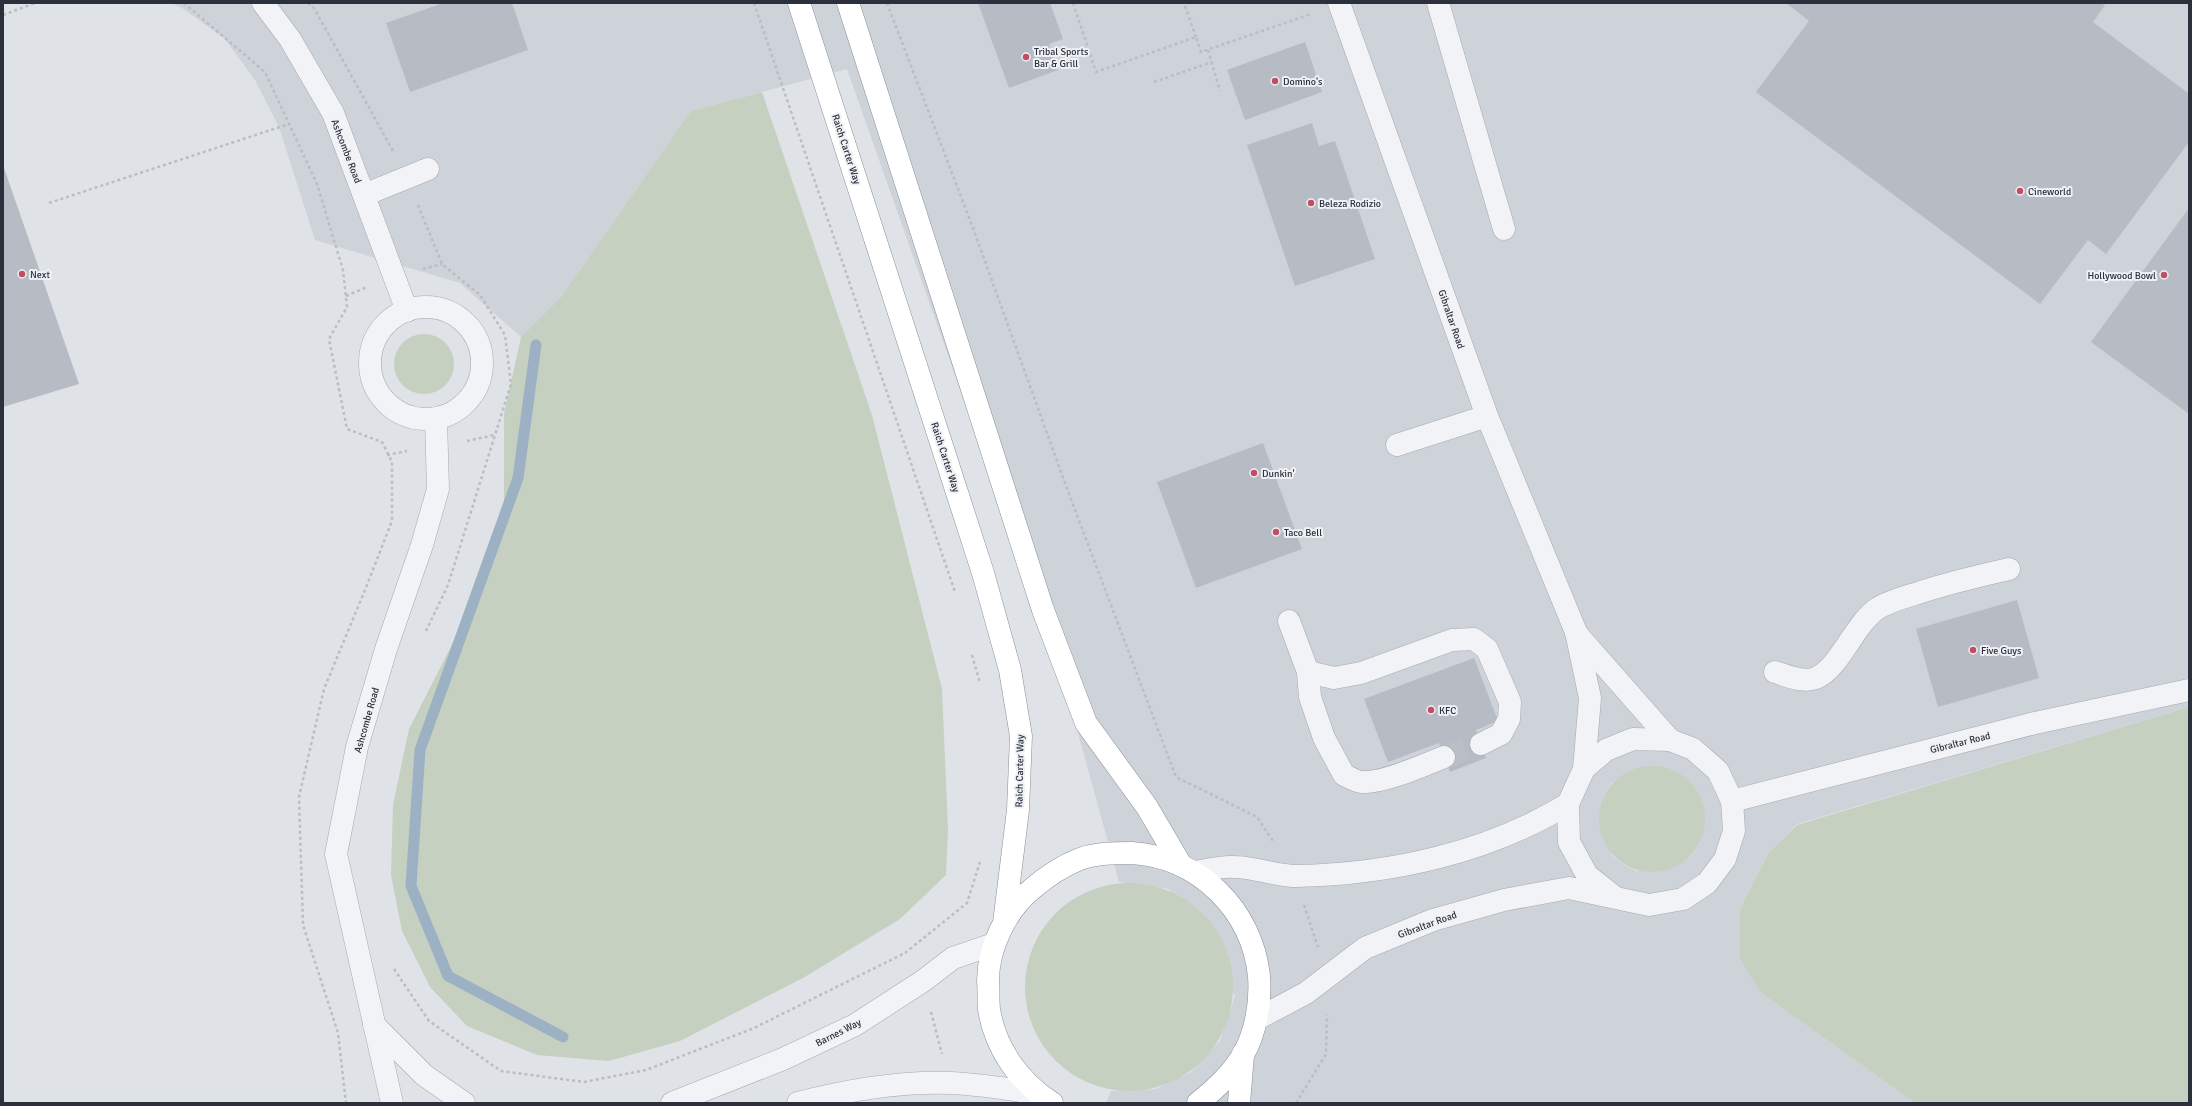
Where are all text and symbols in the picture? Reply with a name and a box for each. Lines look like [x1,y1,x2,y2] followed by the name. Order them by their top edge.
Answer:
[1034,46,1089,70] place label: Tribal Sports Bar & Grill
[1021,52,1031,62] marker: Tribal Sports Bar & Grill
[1270,76,1280,86] marker: Domino's
[1283,76,1323,88] place label: Domino's
[829,113,863,186] street label: Raich Carter Way
[328,118,364,185] street label: Ashcombe Road
[2015,186,2025,196] marker: Cineworld
[2028,186,2071,198] place label: Cineworld
[1306,198,1316,208] marker: Beleza Rodizio
[1319,198,1381,210] place label: Beleza Rodizio
[17,269,27,279] marker: Next
[30,269,50,281] place label: Next
[2087,270,2156,282] place label: Hollywood Bowl
[2159,270,2169,280] marker: Hollywood Bowl
[1435,288,1467,350] street label: Gibraltar Road
[928,421,962,494] street label: Raich Carter Way
[1249,468,1259,478] marker: Dunkin'
[1262,468,1295,480] place label: Dunkin'
[1271,527,1281,537] marker: Taco Bell
[1284,527,1322,539] place label: Taco Bell
[1968,645,1978,655] marker: Five Guys
[1981,645,2022,657] place label: Five Guys
[352,686,382,754] street label: Ashcombe Road
[1426,705,1436,715] marker: KFC
[1439,705,1456,717] place label: KFC
[1929,730,1992,756] street label: Gibraltar Road
[1013,734,1027,808] street label: Raich Carter Way
[1396,909,1458,941] street label: Gibraltar Road
[814,1016,864,1049] street label: Barnes Way

